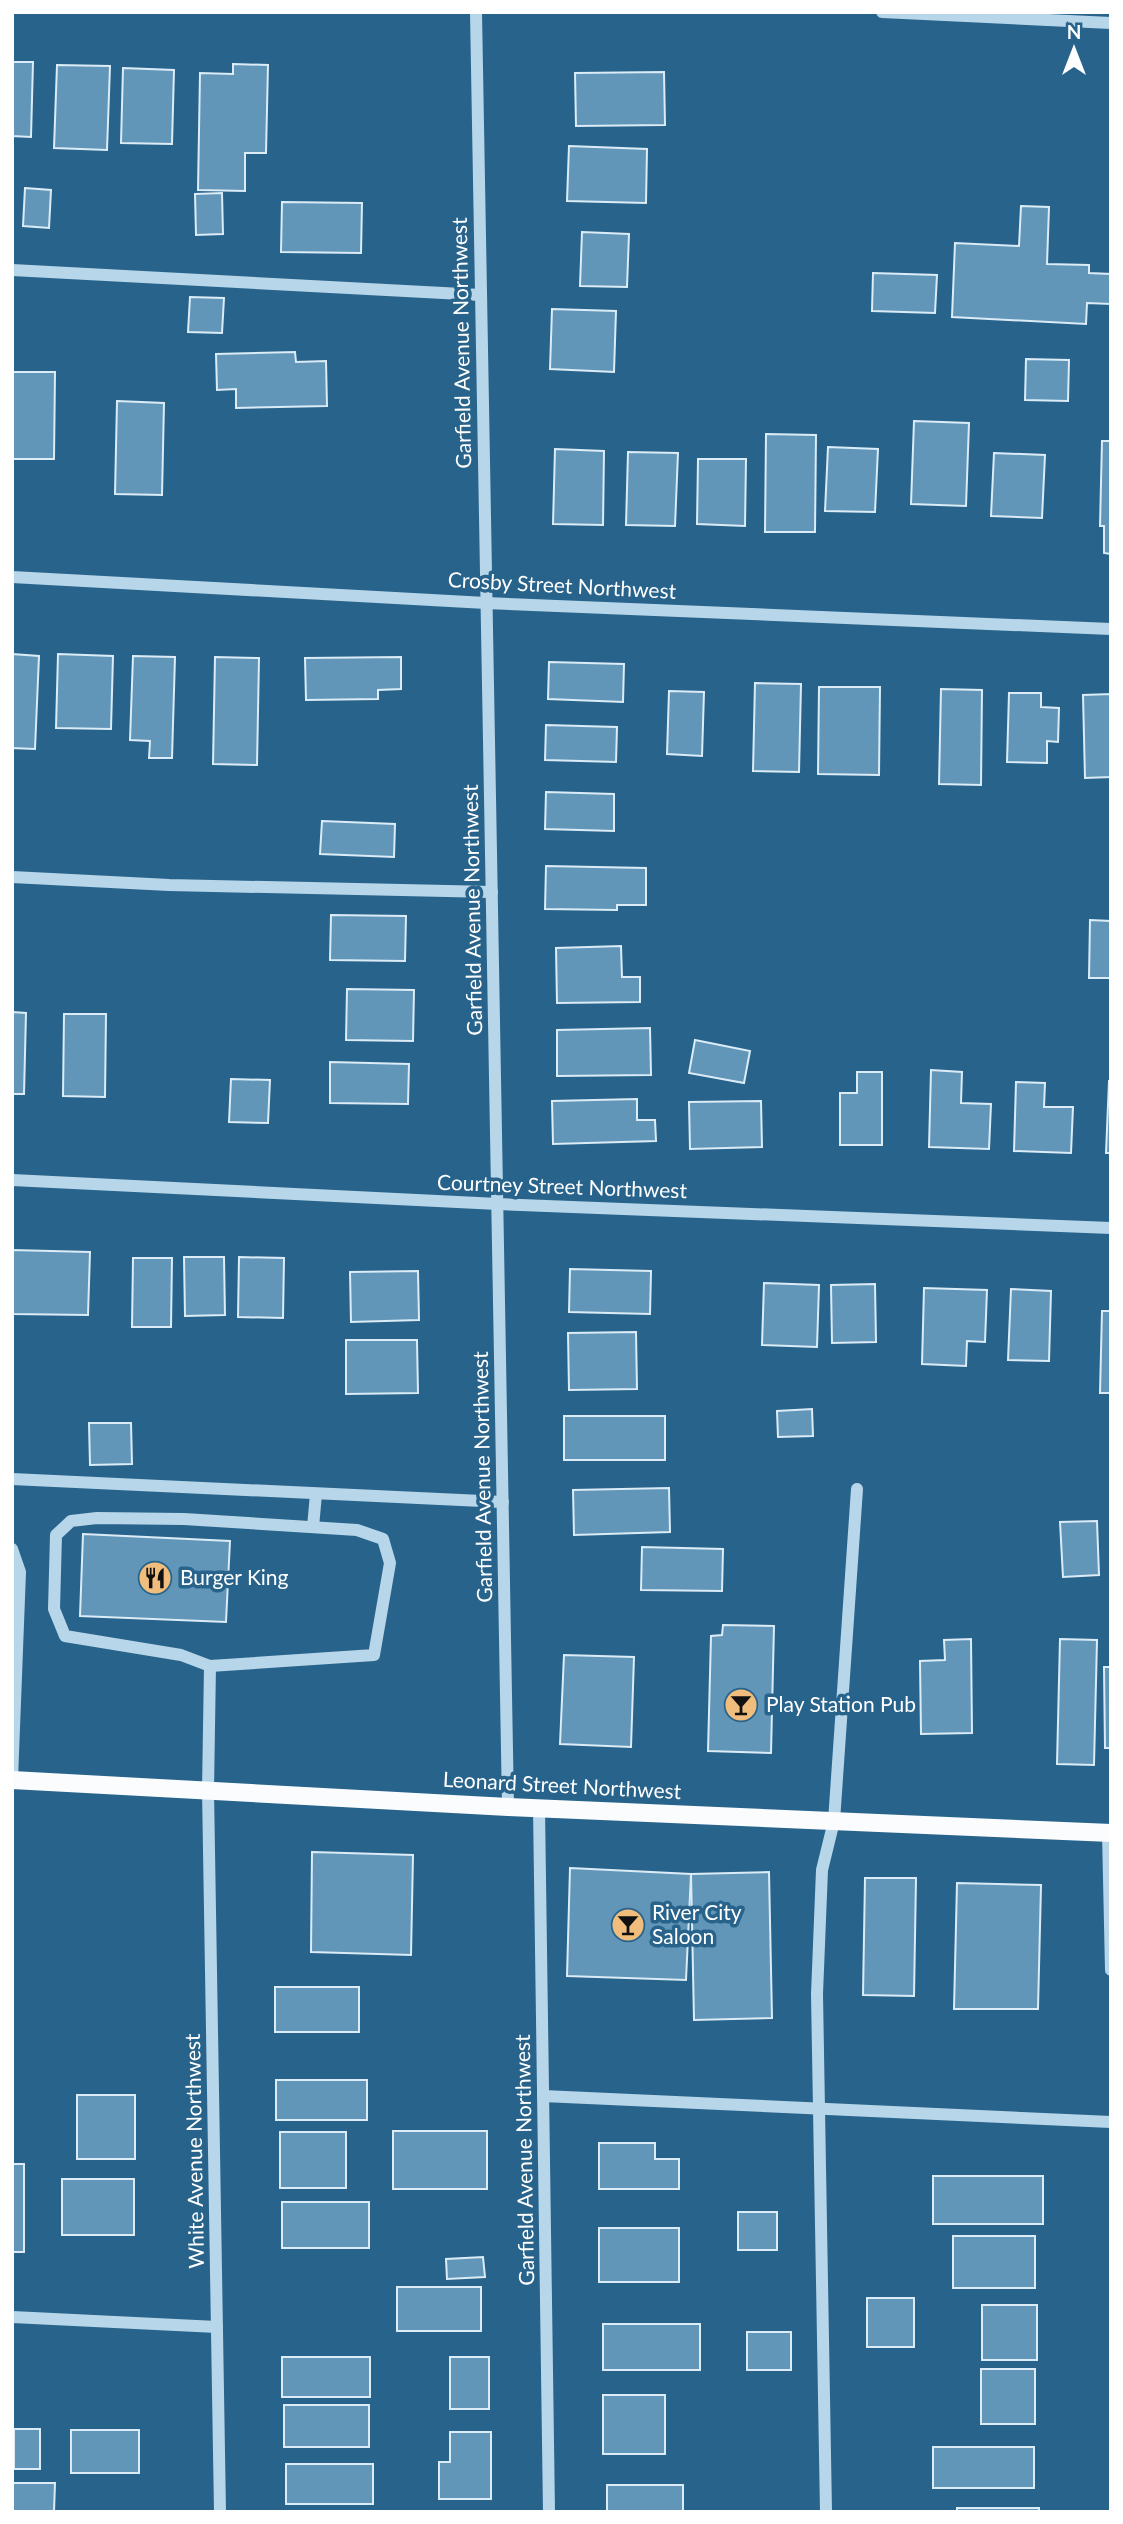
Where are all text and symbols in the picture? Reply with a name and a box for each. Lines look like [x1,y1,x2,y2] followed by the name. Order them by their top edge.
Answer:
[1039,14,1109,84] north arrow
[1067,20,1081,43] text: N
[446,217,475,469] street label: Garfield Avenue Northwest
[447,566,677,603] street label: Crosby Street Northwest
[457,784,486,1036] street label: Garfield Avenue Northwest
[437,1169,688,1202] street label: Courtney Street Northwest
[467,1351,496,1603] street label: Garfield Avenue Northwest
[136,1559,174,1597] restaurant icon: Burger King
[180,1564,289,1589] place label: Burger King
[722,1686,760,1724] bar icon: Play Station Pub
[766,1691,916,1716] place label: Play Station Pub
[442,1766,682,1803] street label: Leonard Street Northwest
[652,1899,742,1948] place label: River City Saloon
[609,1906,647,1944] bar icon: River City Saloon
[179,2033,208,2269] street label: White Avenue Northwest
[509,2034,538,2286] street label: Garfield Avenue Northwest

